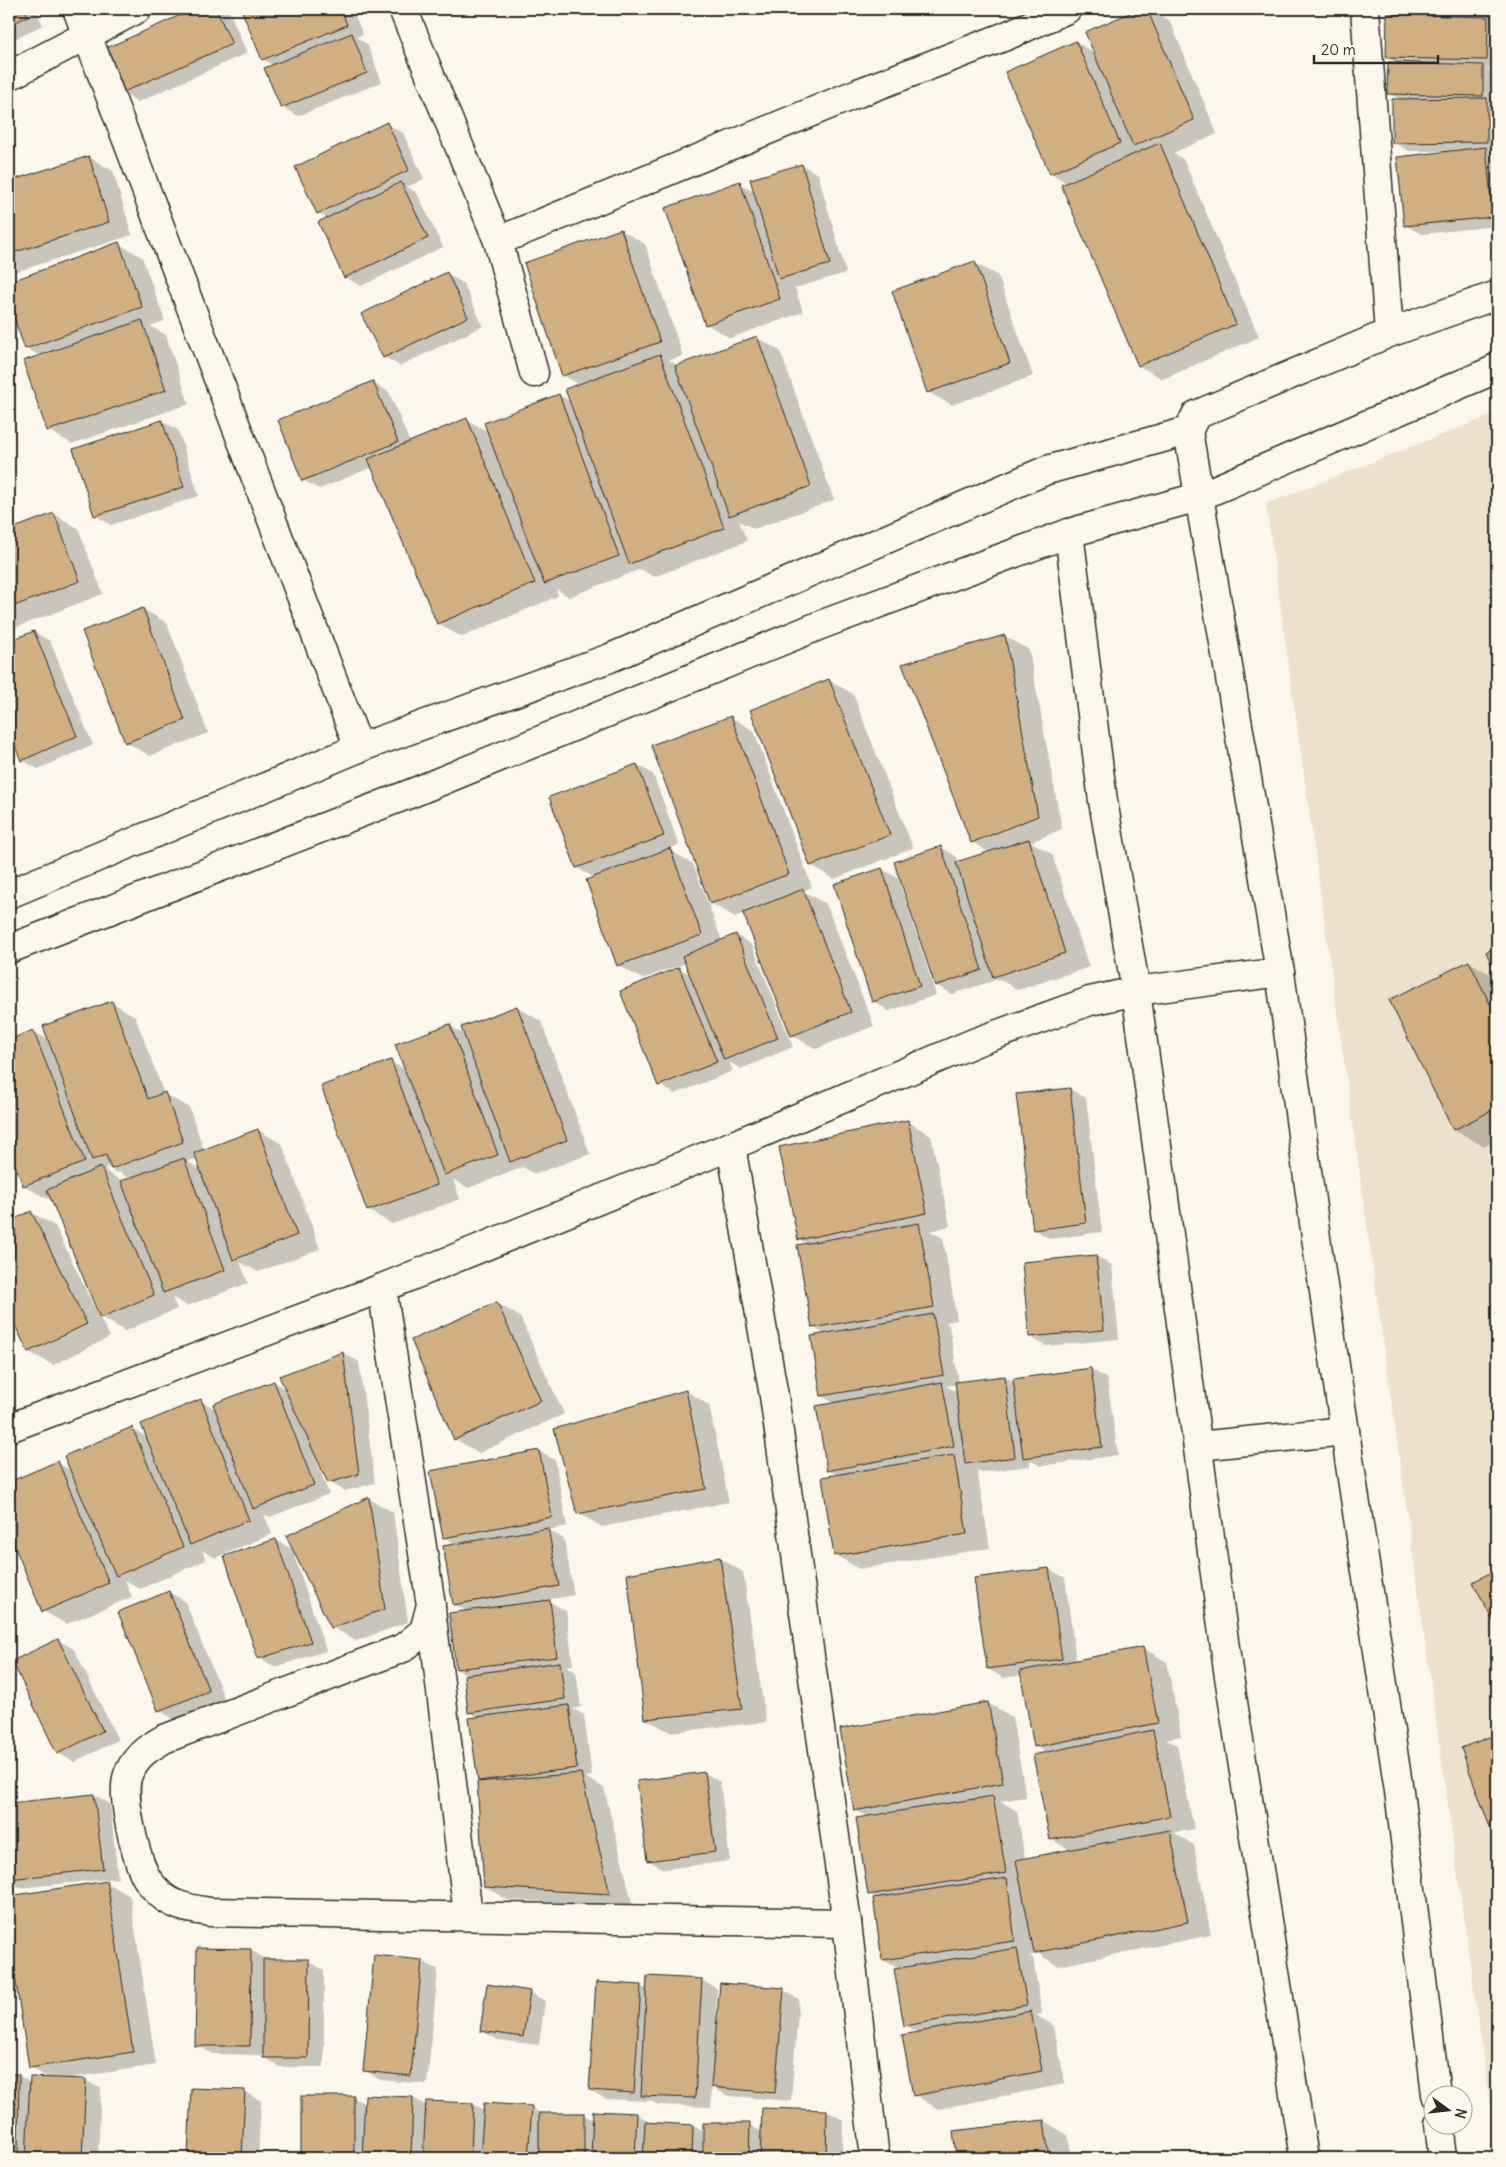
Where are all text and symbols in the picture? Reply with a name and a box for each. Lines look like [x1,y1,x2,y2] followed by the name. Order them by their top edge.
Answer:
[1314,32,1437,64] scale bar
[1321,40,1356,59] text: 20 m
[1424,2084,1474,2134] north arrow
[1451,2106,1471,2120] text: N

